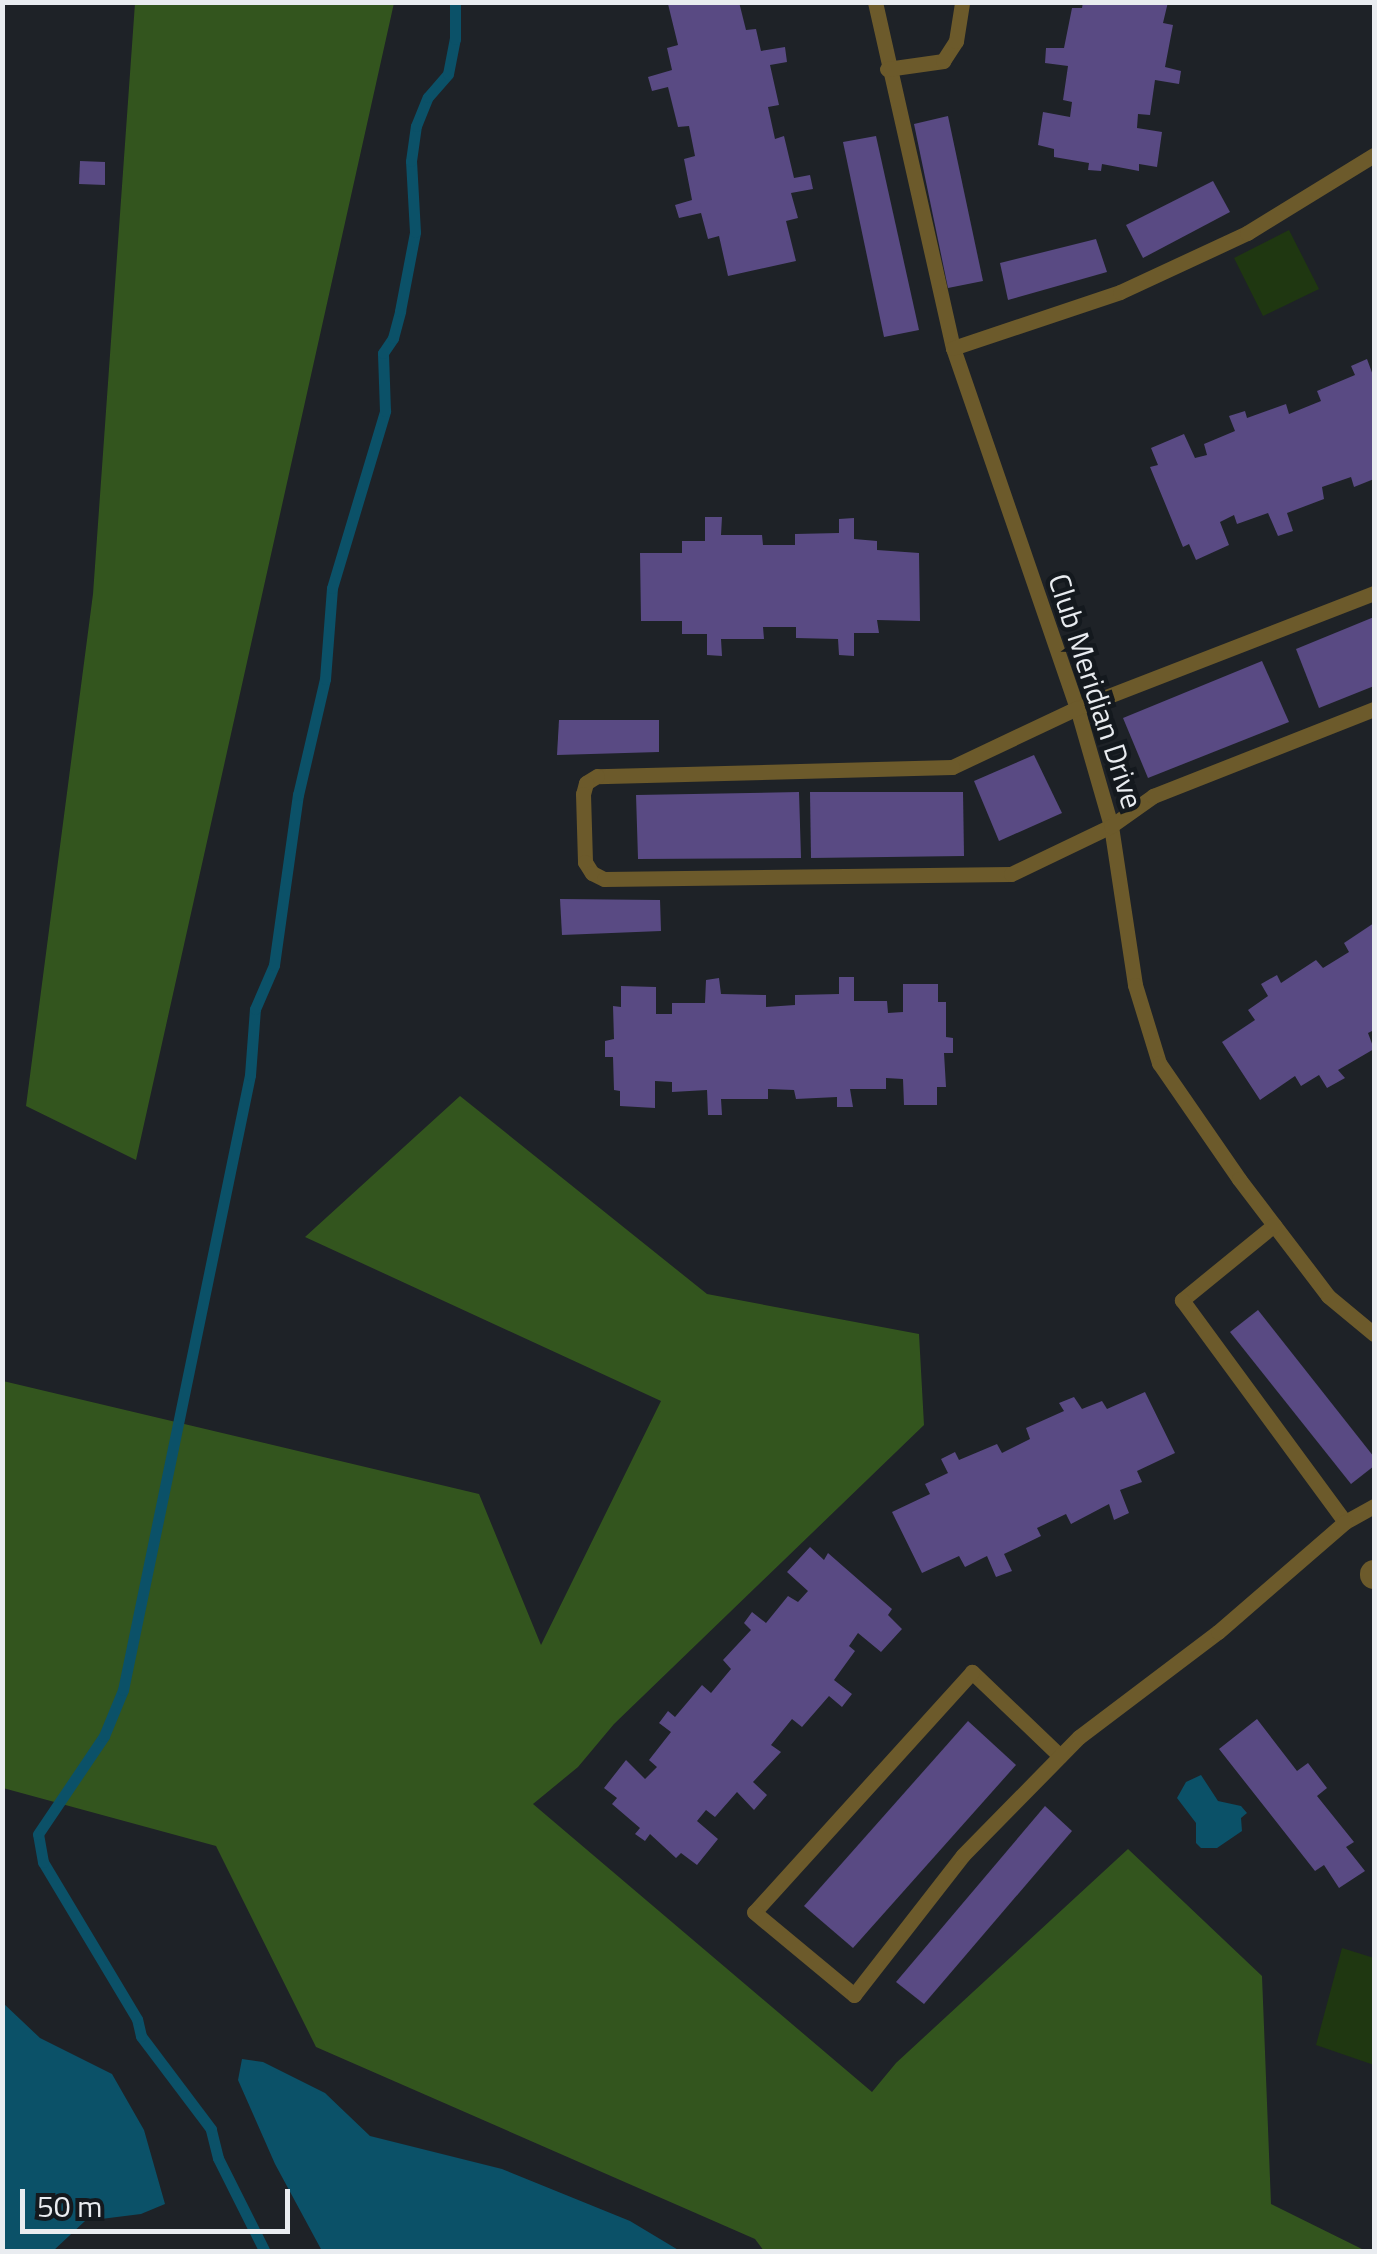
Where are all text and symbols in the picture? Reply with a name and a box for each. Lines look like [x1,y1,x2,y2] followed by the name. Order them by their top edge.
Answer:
[1041,569,1151,813] street label: Club Meridian Drive
[25,2169,295,2231] scale bar
[37,2183,102,2229] text: 50 m

